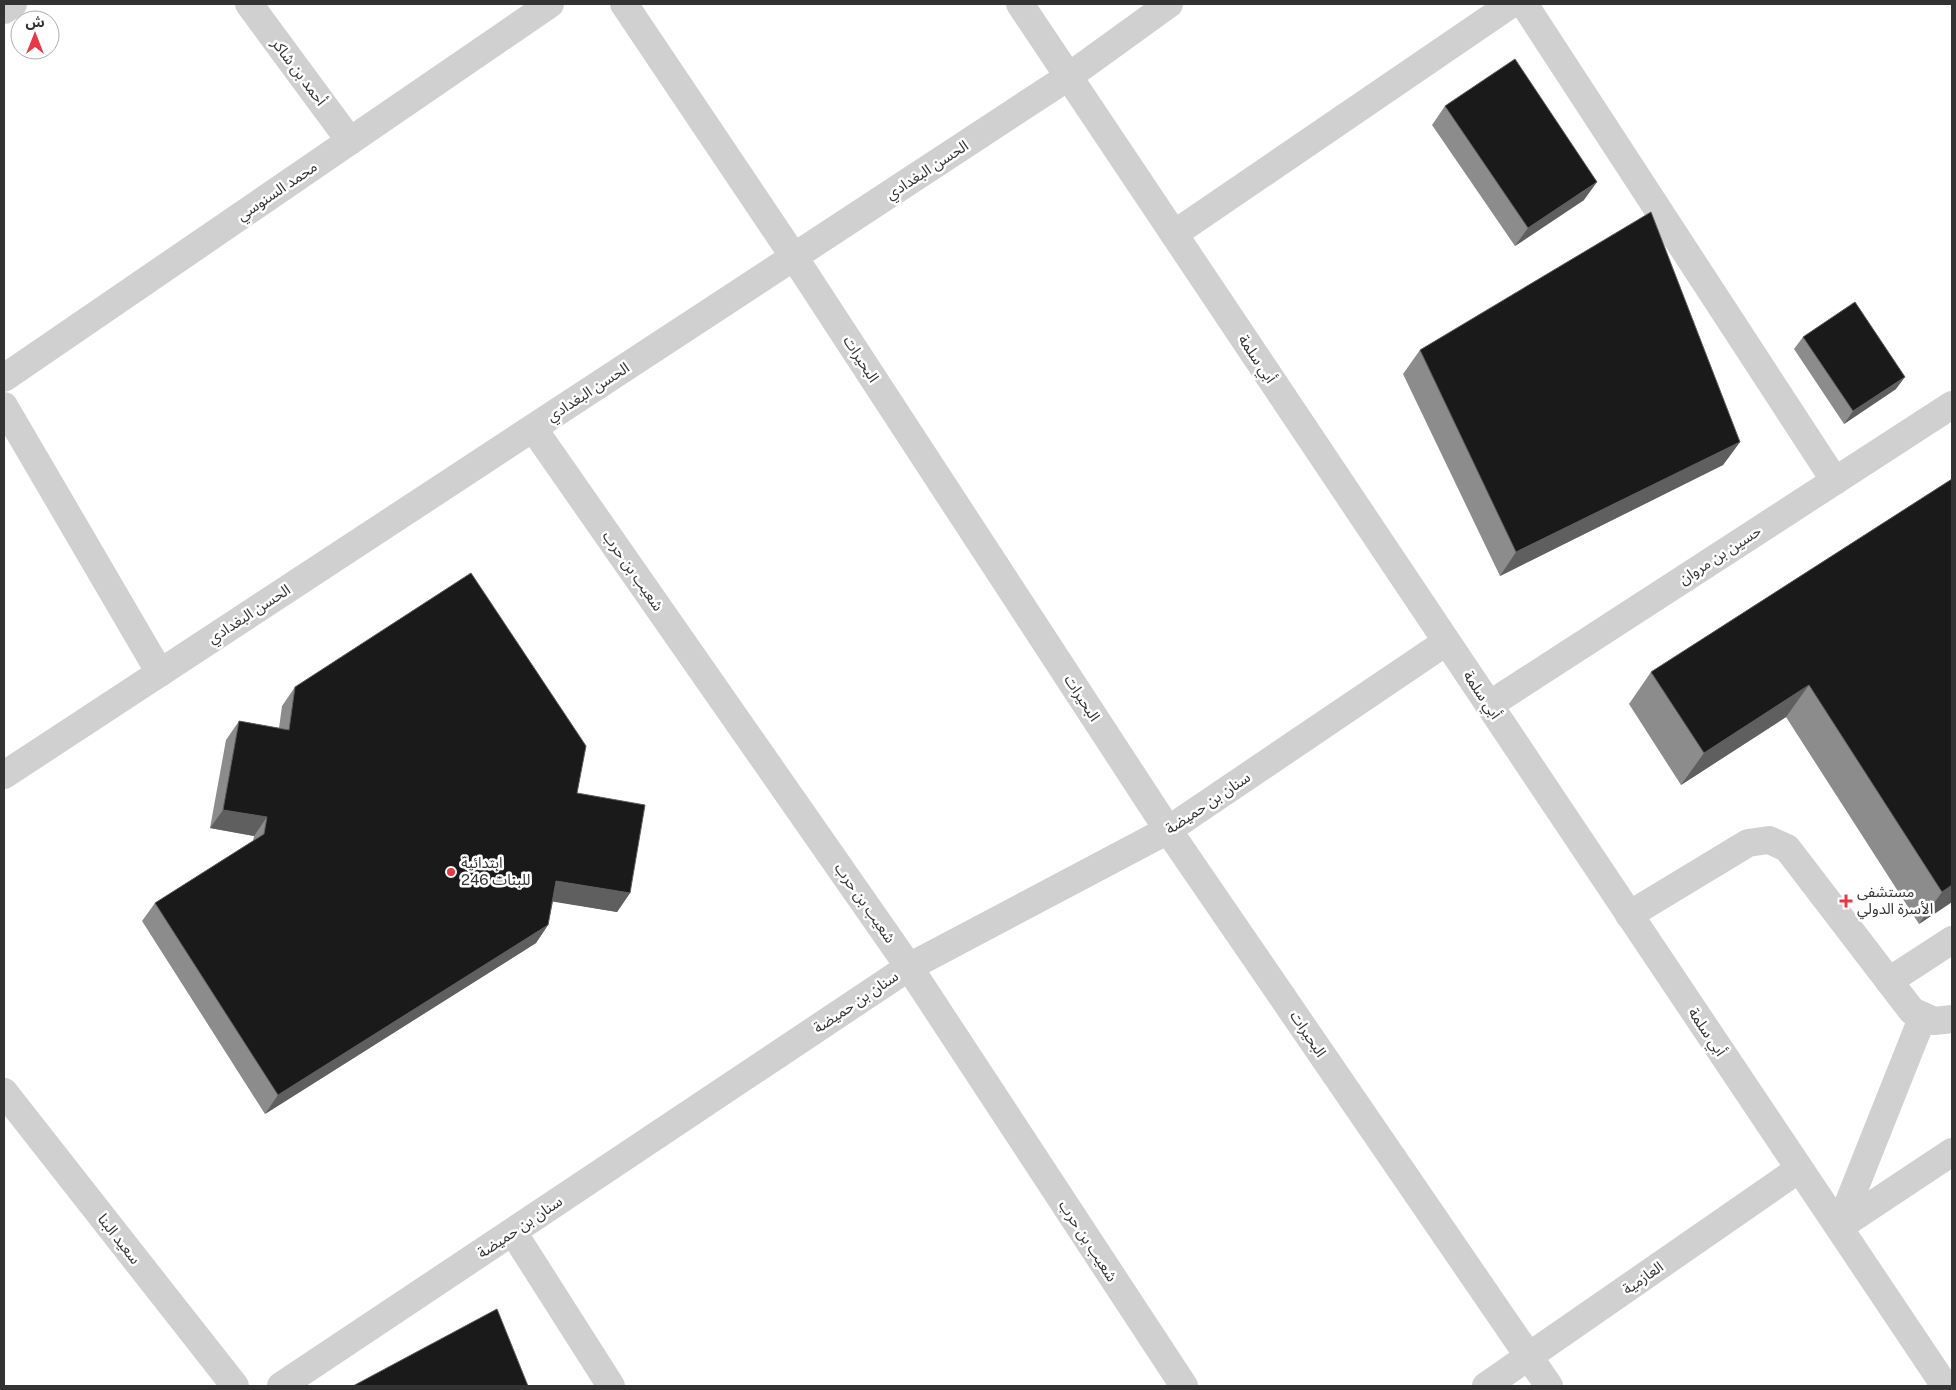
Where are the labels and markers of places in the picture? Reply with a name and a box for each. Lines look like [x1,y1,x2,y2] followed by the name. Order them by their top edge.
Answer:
[461,854,530,888] place label: ابتدائية 246 للبنات
[445,866,457,878] marker: ابتدائية 246 للبنات
[1857,883,1933,920] place label: مستشفى الأسرة الدولي
[1839,894,1853,908] marker: مستشفى الأسرة الدولي

